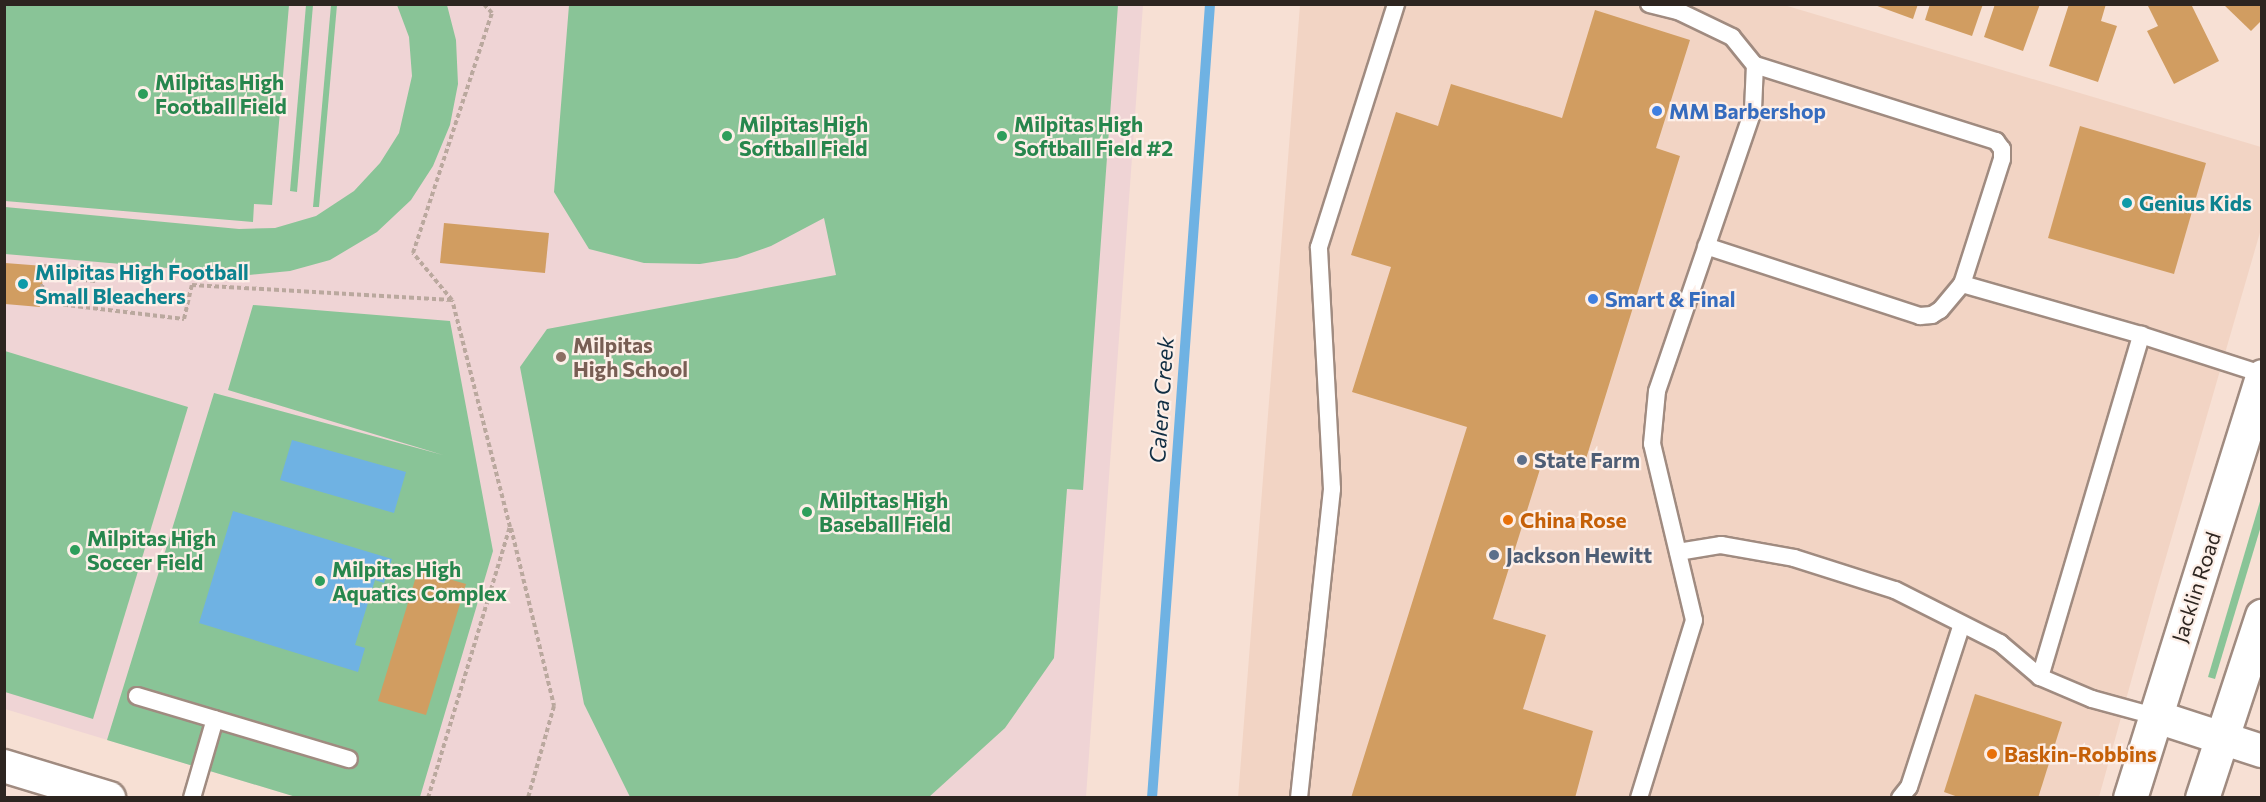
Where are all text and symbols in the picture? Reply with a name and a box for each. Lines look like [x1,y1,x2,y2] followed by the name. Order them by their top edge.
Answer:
[155,69,287,119] place label: Milpitas High Football Field
[136,87,150,101] marker: Milpitas High Football Field
[1669,98,1826,124] place label: MM Barbershop
[1650,104,1664,118] marker: MM Barbershop
[739,111,868,161] place label: Milpitas High Softball Field
[1014,111,1173,161] place label: Milpitas High Softball Field #2
[720,129,734,143] marker: Milpitas High Softball Field
[995,129,1009,143] marker: Milpitas High Softball Field #2
[2139,190,2252,216] place label: Genius Kids
[2120,196,2134,210] marker: Genius Kids
[35,259,249,309] place label: Milpitas High Football Small Bleachers
[16,277,30,291] marker: Milpitas High Football Small Bleachers
[1605,286,1736,312] place label: Smart & Final
[1586,292,1600,306] marker: Smart & Final
[573,332,688,382] place label: Milpitas High School
[1143,336,1179,464] water label: Calera Creek
[554,350,568,364] marker: Milpitas High School
[1534,447,1640,473] place label: State Farm
[1515,453,1529,467] marker: State Farm
[819,487,951,537] place label: Milpitas High Baseball Field
[800,505,814,519] marker: Milpitas High Baseball Field
[1520,507,1627,533] place label: China Rose
[1501,513,1515,527] marker: China Rose
[87,525,216,575] place label: Milpitas High Soccer Field
[2166,529,2226,645] street label: Jacklin Road
[1506,542,1652,568] place label: Jackson Hewitt
[68,543,82,557] marker: Milpitas High Soccer Field
[1487,548,1501,562] marker: Jackson Hewitt
[332,556,507,606] place label: Milpitas High Aquatics Complex
[313,574,327,588] marker: Milpitas High Aquatics Complex
[2004,741,2157,767] place label: Baskin-Robbins
[1985,747,1999,761] marker: Baskin-Robbins

